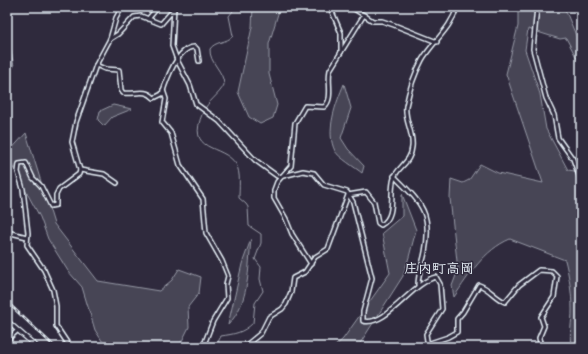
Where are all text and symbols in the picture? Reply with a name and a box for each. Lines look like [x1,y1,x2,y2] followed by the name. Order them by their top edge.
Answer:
[404,259,474,277] district label: 庄内町高岡

